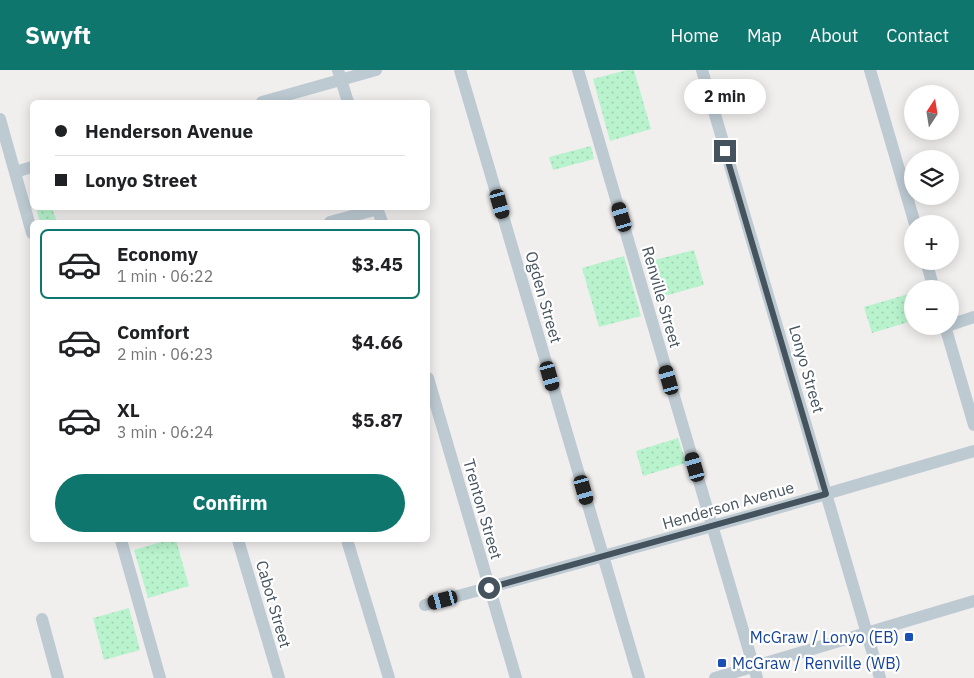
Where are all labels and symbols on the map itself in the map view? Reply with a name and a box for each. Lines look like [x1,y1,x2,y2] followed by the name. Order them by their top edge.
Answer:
[684,78,766,114] callout: 2 min
[904,85,959,140] north arrow
[714,140,736,162] route end
[488,188,511,220] car
[610,200,633,234] car
[638,244,686,350] street label: Renville Street
[521,249,567,345] street label: Ogden Street
[785,323,829,415] street label: Lonyo Street
[538,360,561,392] car
[657,364,680,396] car
[683,451,706,483] car
[459,457,507,561] street label: Trenton Street
[572,474,595,506] car
[660,477,796,533] street label: Henderson Avenue
[252,558,296,650] street label: Cabot Street
[478,577,500,599] route start
[426,589,459,611] car
[750,627,899,647] place label: McGraw / Lonyo (EB)
[903,631,915,643] marker: McGraw / Lonyo (EB)
[732,653,901,673] place label: McGraw / Renville (WB)
[716,657,728,669] marker: McGraw / Renville (WB)

